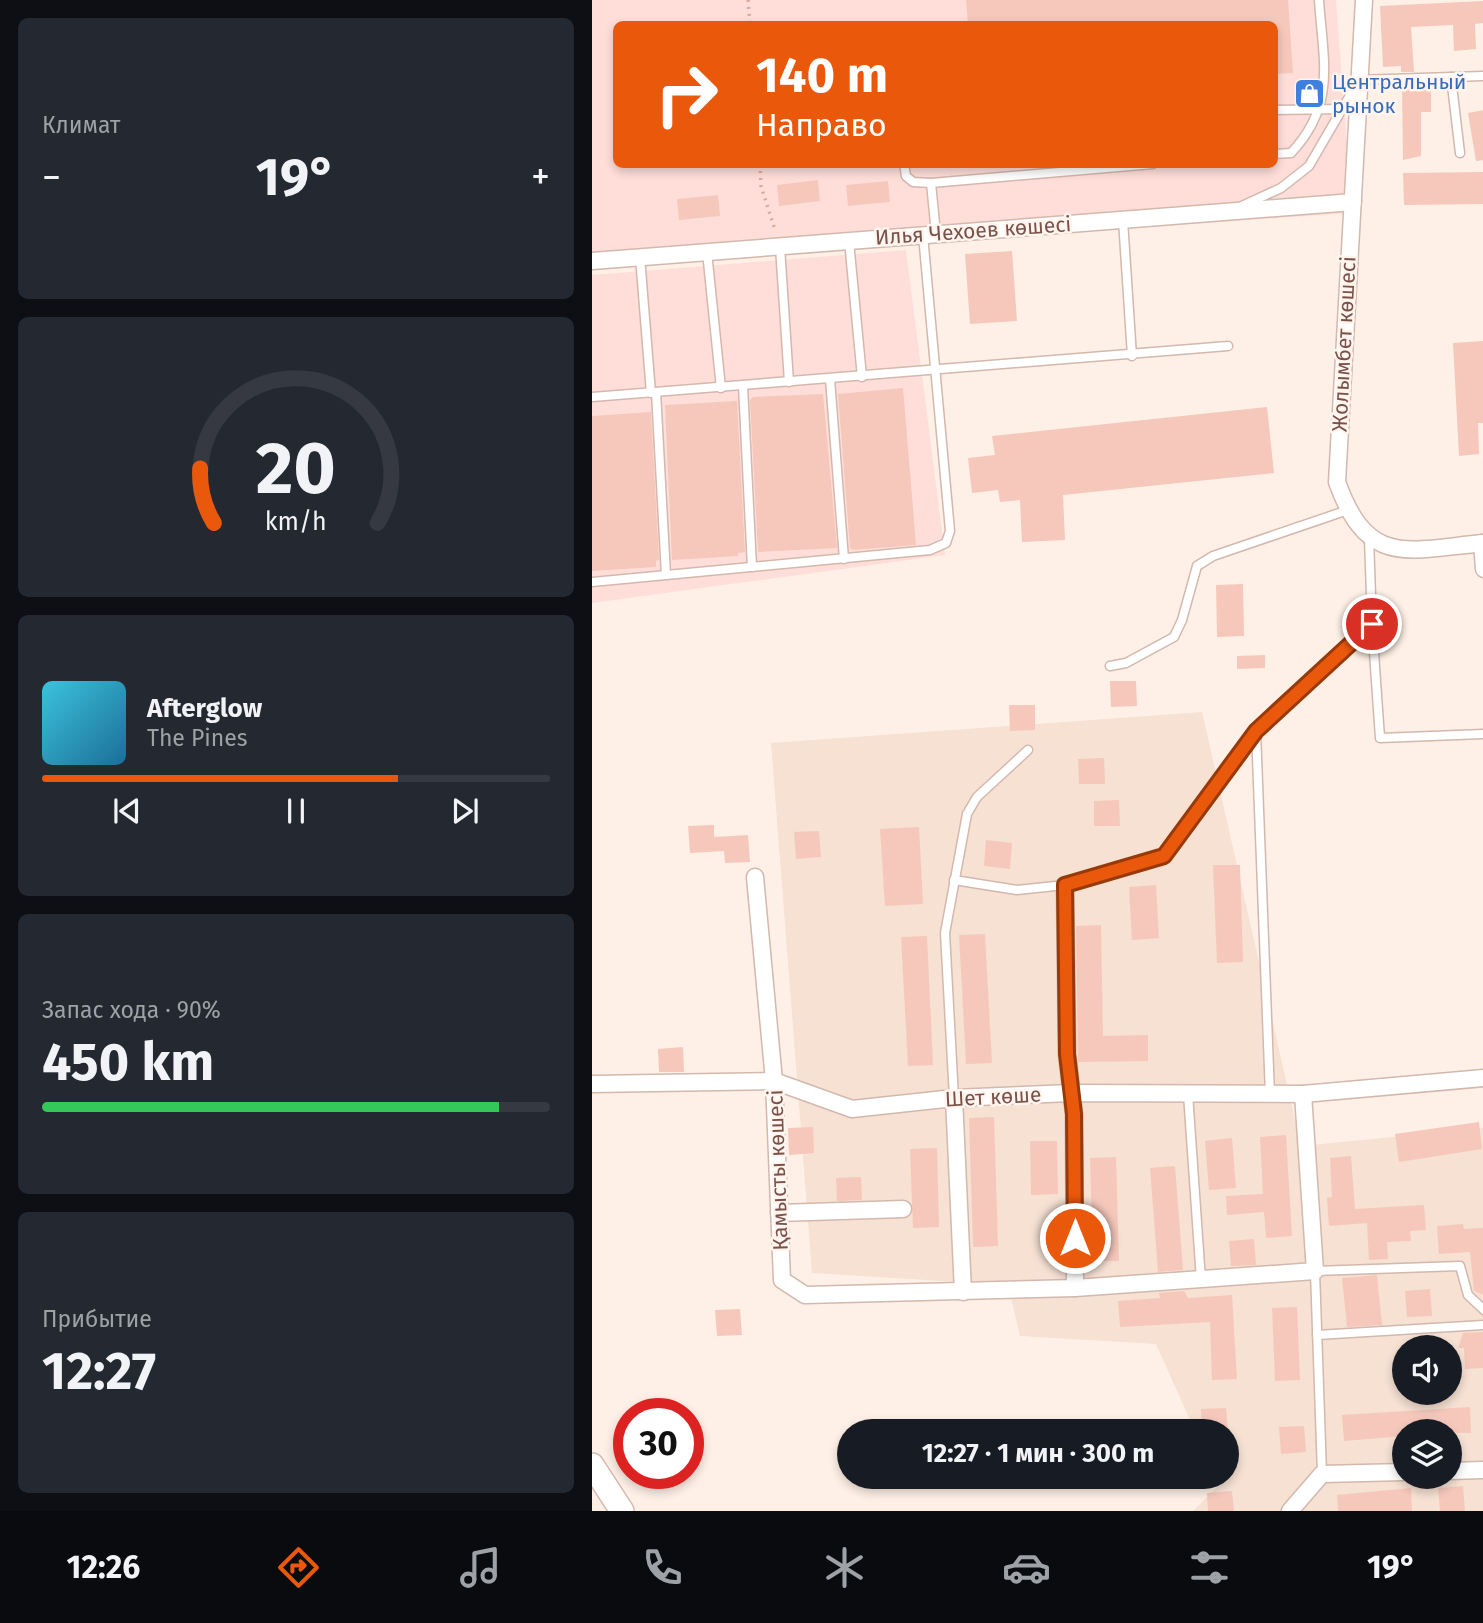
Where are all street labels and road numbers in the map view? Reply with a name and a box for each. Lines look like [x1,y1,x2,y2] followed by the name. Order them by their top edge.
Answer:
[874,211,1072,251] street label: Илья Чехоев көшесі
[1326,256,1362,432] street label: Жолымбет көшесі
[944,1081,1042,1113] street label: Шет көше
[762,1089,794,1251] street label: Қамысты көшесі

